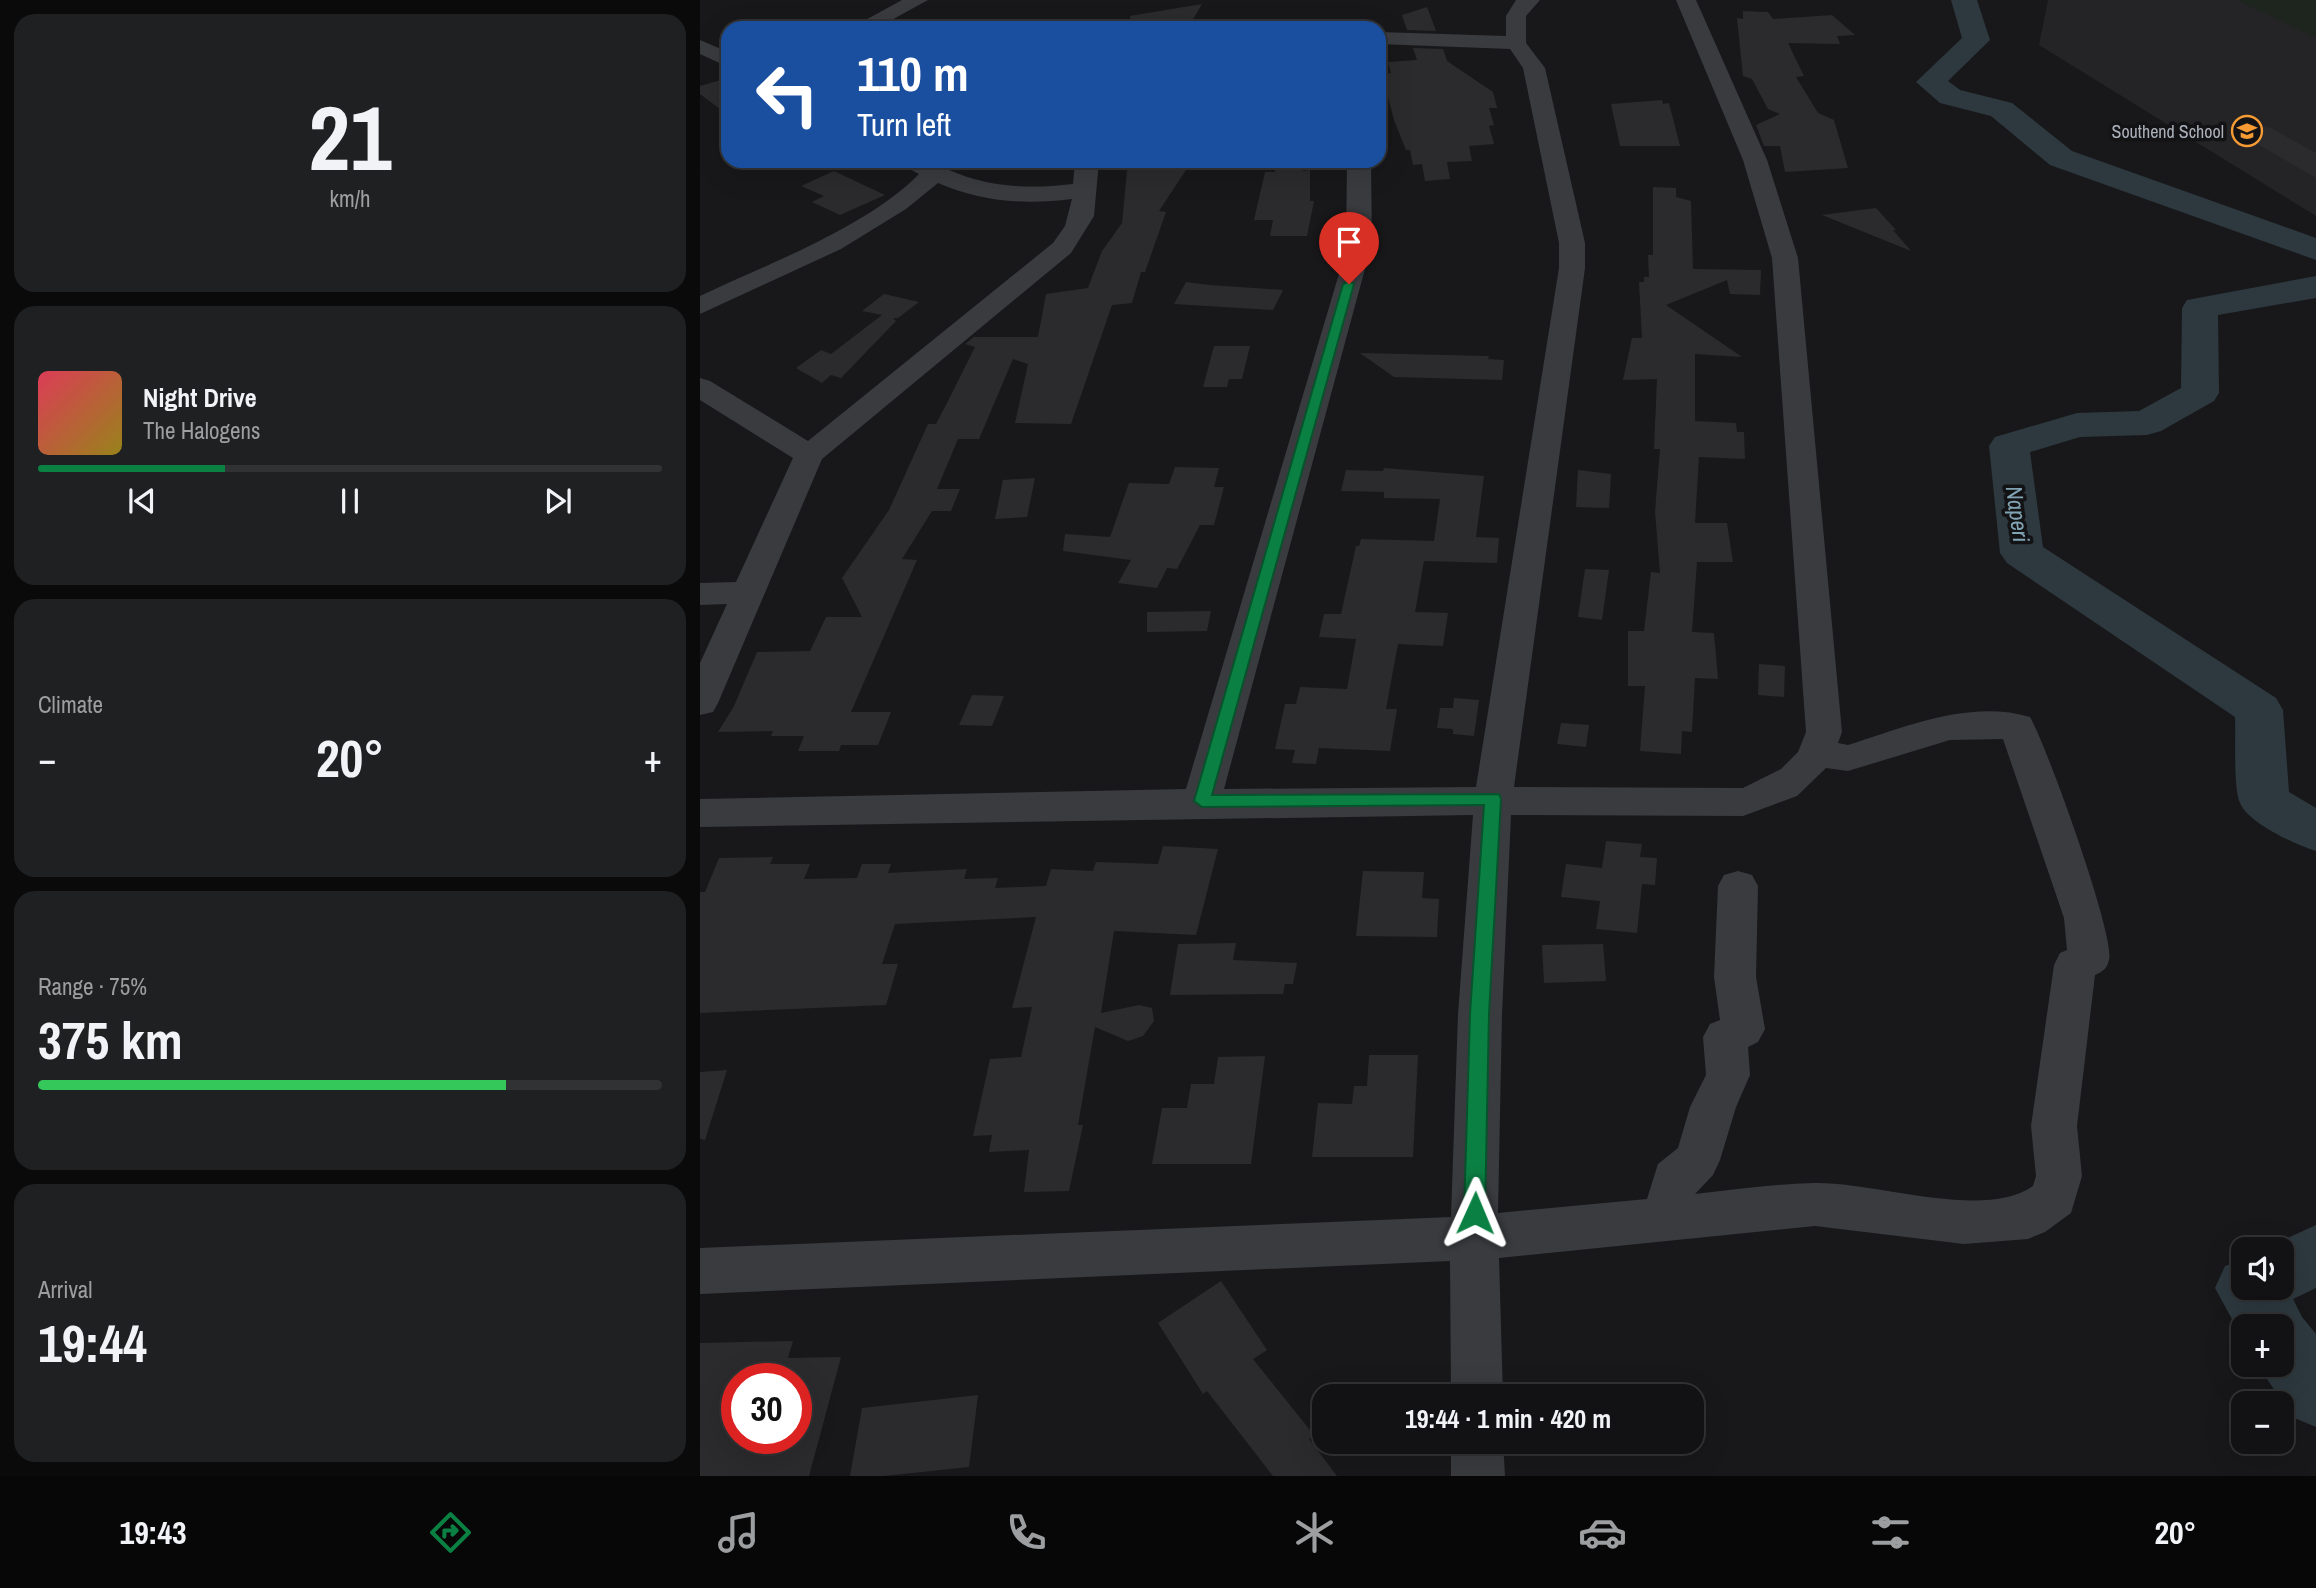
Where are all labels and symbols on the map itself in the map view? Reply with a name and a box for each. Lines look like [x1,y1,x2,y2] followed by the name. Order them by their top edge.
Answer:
[2230,114,2264,148] school or university icon: Southend School
[2112,119,2224,144] place label: Southend School
[1319,212,1379,284] pin
[1999,484,2037,545] water label: Naperi
[1438,1176,1512,1250] position arrow
[721,1363,812,1454] speed limit sign: 30

